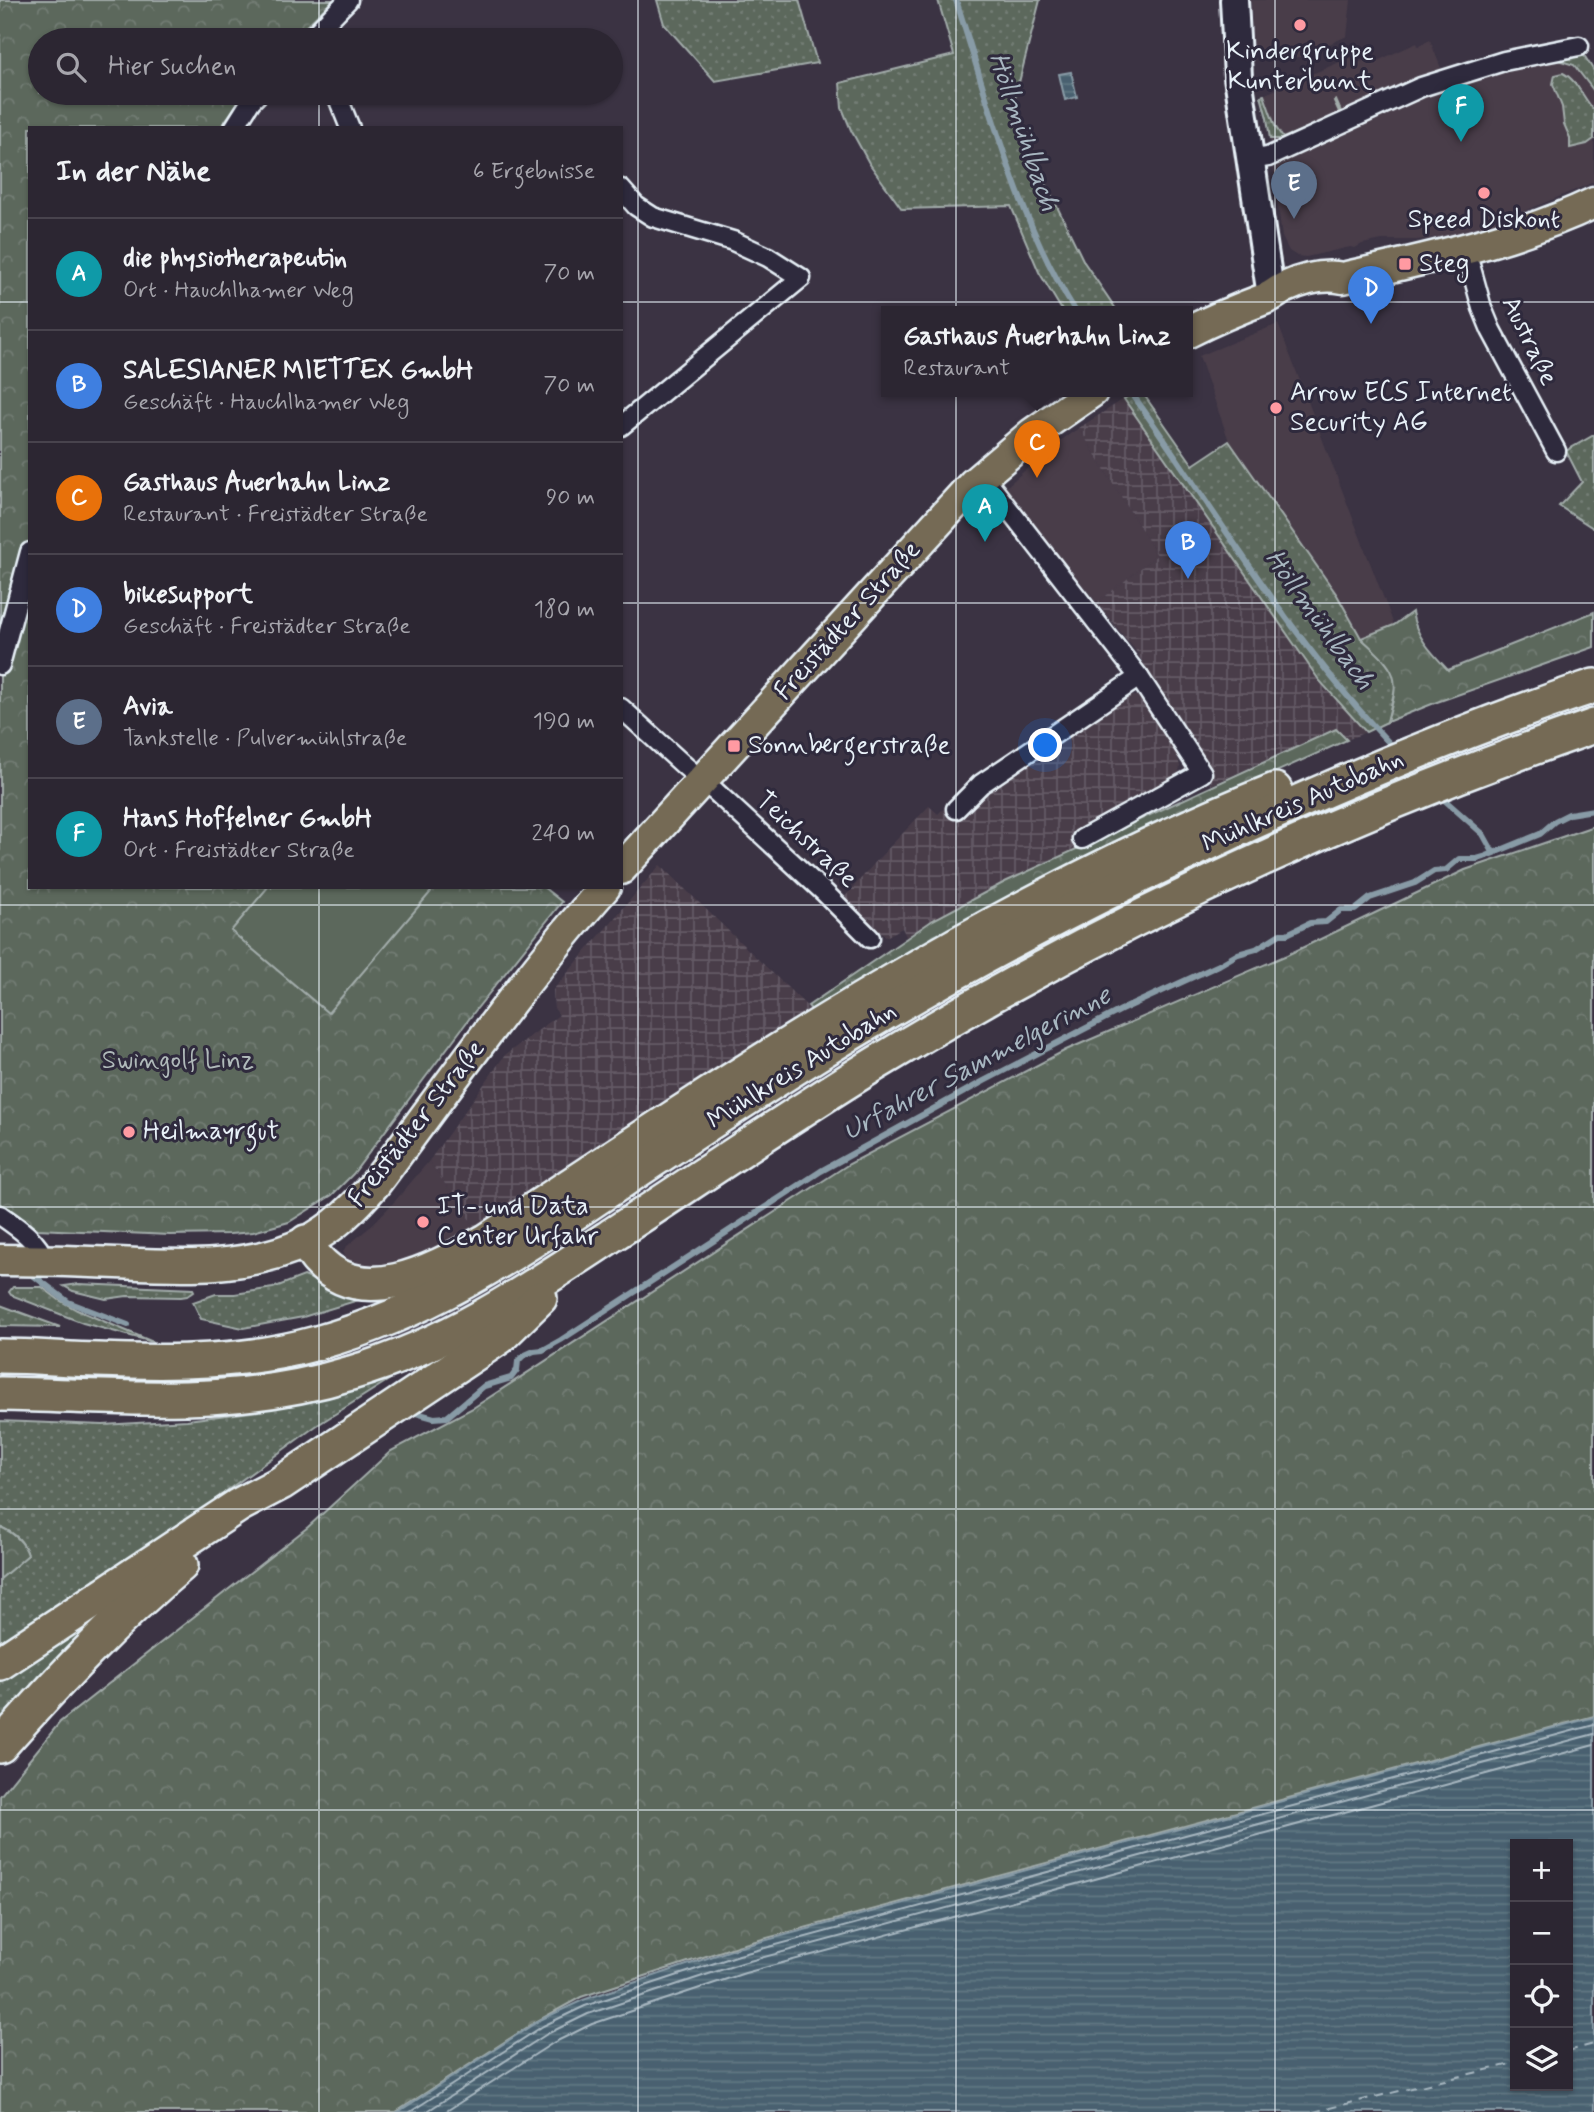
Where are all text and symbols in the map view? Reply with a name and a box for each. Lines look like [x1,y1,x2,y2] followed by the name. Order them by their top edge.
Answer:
[1292,17,1308,33] marker: Kindergruppe Kunterbunt
[28,28,623,105] search box
[1226,35,1374,99] place label: Kindergruppe Kunterbunt
[52,48,90,86] icon: search
[979,48,1067,216] water label: Höllmühlbach
[108,50,236,84] text: Hier suchen
[1438,84,1484,142] pin: F
[56,152,211,191] text: In der Nähe
[473,157,595,187] text: 6 Ergebnisse
[1271,161,1317,219] pin: E
[1476,185,1492,201] marker: Speed Diskont
[1408,203,1560,237] place label: Speed Diskont
[123,242,347,276] text: die physiotherapeutin
[1419,247,1469,283] place label: Steg
[1397,256,1413,272] marker: Steg
[71,259,87,289] text: A
[543,259,595,289] text: 70 m
[1348,266,1394,324] pin: D
[123,276,354,306] text: Ort · Hauchlhamer Weg
[1493,291,1565,392] street label: Austraße
[881,306,1193,397] popup
[903,320,1171,354] text: Gasthaus Auerhahn Linz
[123,354,473,388] text: SALESIANER MIETTEX GmbH
[903,354,1010,384] text: Restaurant
[72,371,86,401] text: B
[543,371,595,401] text: 70 m
[1290,376,1512,440] place label: Arrow ECS Internet Security AG
[123,388,409,418] text: Geschäft · Hauchlhamer Weg
[1268,400,1284,416] marker: Arrow ECS Internet Security AG
[1014,420,1060,478] pin: C
[123,466,390,500] text: Gasthaus Auerhahn Linz
[71,483,87,513] text: C
[546,483,595,513] text: 90 m
[962,484,1008,542] pin: A
[123,500,428,530] text: Restaurant · Freistädter Straße
[1165,521,1211,579] pin: B
[767,534,929,708] street label: Freistädter Straße
[1255,542,1383,698] water label: Höllmühlbach
[123,578,253,612] text: bikesupport
[71,595,87,625] text: D
[534,595,595,625] text: 180 m
[123,612,410,642] text: Geschäft · Freistädter Straße
[123,690,173,724] text: Avia
[72,707,86,737] text: E
[533,707,595,737] text: 190 m
[123,724,407,754] text: Tankstelle · Pulvermühlstraße
[1028,728,1062,762] your location
[748,729,950,766] place label: Sonnbergerstraße
[726,738,742,754] marker: Sonnbergerstraße
[1197,742,1409,862] street label: Mühlkreis Autobahn
[748,784,865,896] street label: Teichstraße
[123,802,372,836] text: Hans Hoffelner GmbH
[73,819,85,849] text: F
[531,819,595,849] text: 240 m
[123,836,355,866] text: Ort · Freistädter Straße
[836,977,1119,1151] water label: Urfahrer Sammelgerinne
[701,994,903,1138] street label: Mühlkreis Autobahn
[341,1033,493,1215] street label: Freistädter Straße
[102,1044,254,1078] park label: Swingolf Linz
[143,1115,279,1152] place label: Heilmayrgut
[121,1124,137,1140] marker: Heilmayrgut
[437,1190,599,1254] place label: IT- und Data Center Urfahr
[415,1214,431,1230] marker: IT- und Data Center Urfahr
[1510,1839,1573,2091] map controls
[1510,1839,1573,1902] button: +
[1510,1902,1573,1965] button: −
[1510,1965,1573,2028] button: locate
[1510,2028,1573,2091] button: layers

